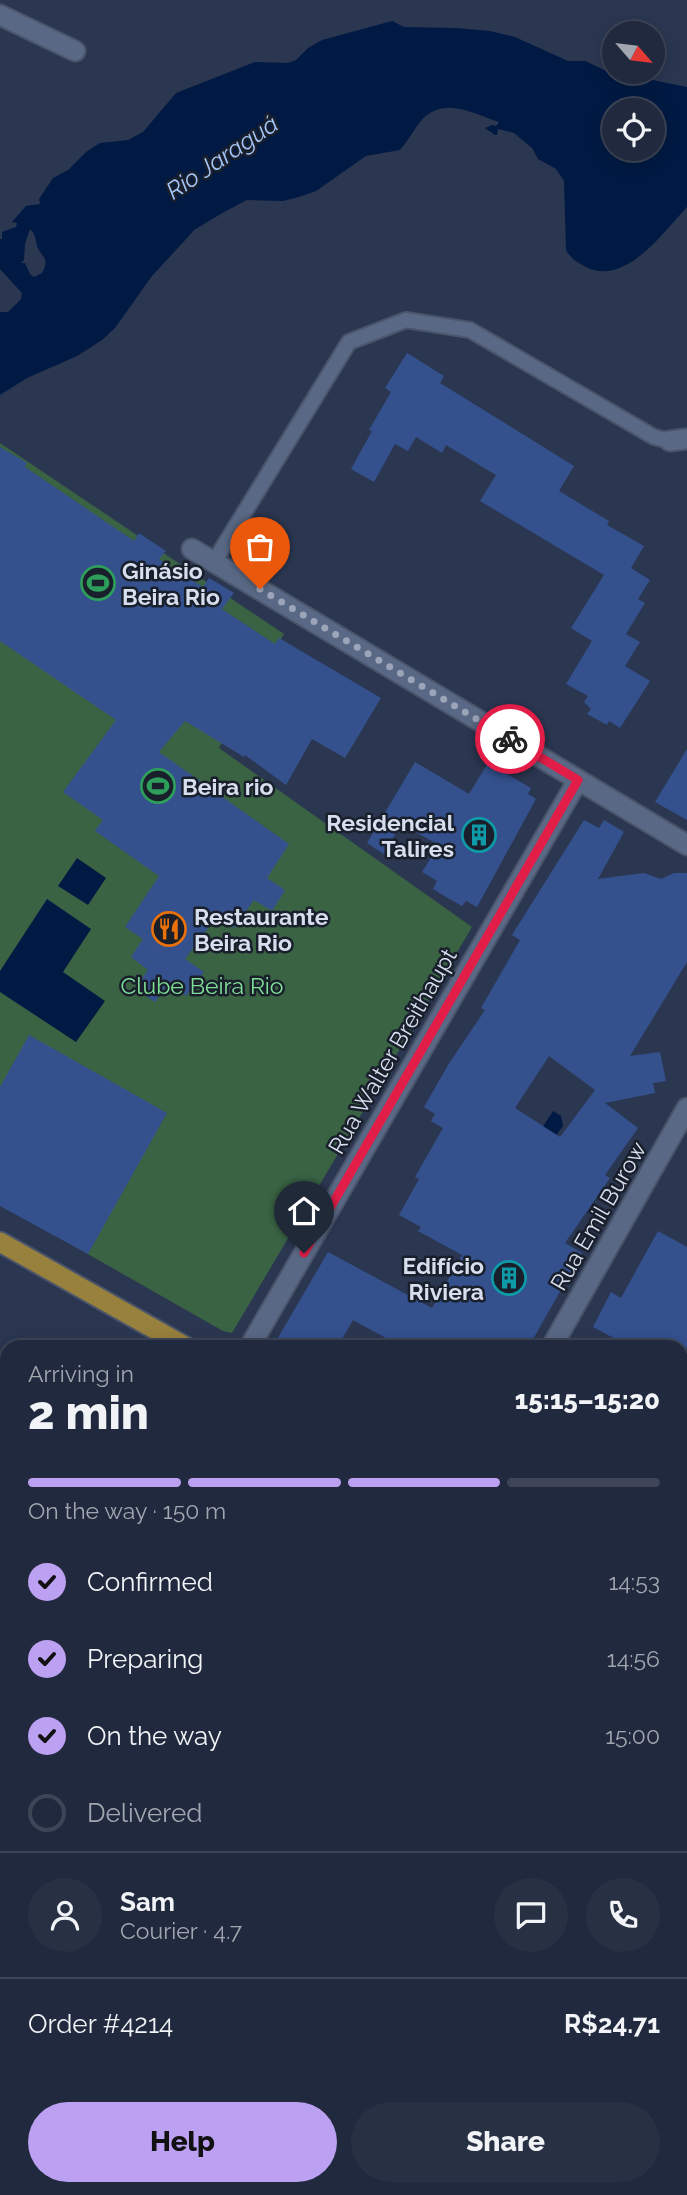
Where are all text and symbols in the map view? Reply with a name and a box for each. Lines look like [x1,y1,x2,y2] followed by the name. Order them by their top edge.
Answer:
[602,21,665,84] north arrow
[602,21,665,161] map controls
[602,98,665,161] button: locate
[160,109,284,205] water label: Rio Jaraguá
[230,517,290,589] pin
[241,528,279,566] icon: bag
[122,557,220,610] place label: Ginásio Beira Rio
[79,564,117,602] sports icon: Ginásio Beira Rio
[475,704,545,774] courier
[491,720,529,758] icon: bike
[139,767,177,805] sports icon: Beira rio
[182,773,274,800] place label: Beira rio
[326,809,455,862] place label: Residencial Talires
[460,816,498,854] building icon: Residencial Talires
[194,903,329,956] place label: Restaurante Beira Rio
[150,910,188,948] restaurant icon: Restaurante Beira Rio
[322,943,462,1159] street label: Rua Walter Breithaupt
[120,972,284,999] park label: Clube Beira Rio
[545,1137,652,1295] street label: Rua Emil Burow
[274,1181,334,1253] pin
[285,1192,323,1230] icon: home
[403,1252,484,1305] place label: Edifício Riviera
[490,1259,528,1297] building icon: Edifício Riviera
[28,1360,134,1387] text: Arriving in
[515,1385,660,1415] text: 15:15–15:20
[28,1386,149,1440] text: 2 min
[28,1497,226,1524] text: On the way · 150 m
[28,1563,66,1601] icon: check
[87,1567,213,1597] text: Confirmed
[608,1568,660,1595] text: 14:53
[28,1640,66,1678] icon: check
[87,1644,203,1674] text: Preparing
[607,1645,660,1672] text: 14:56
[28,1717,66,1755] icon: check
[87,1721,222,1751] text: On the way
[605,1722,660,1749] text: 15:00
[87,1798,202,1828] text: Delivered
[28,1878,102,1952] button: person
[494,1878,568,1952] button: chat
[586,1878,660,1952] button: phone
[120,1887,175,1917] text: Sam
[120,1917,242,1944] text: Courier · 4.7
[28,2009,173,2039] text: Order #4214
[564,2009,660,2039] text: R$24.71
[28,2102,337,2182] button: Help
[351,2102,660,2182] button: Share

